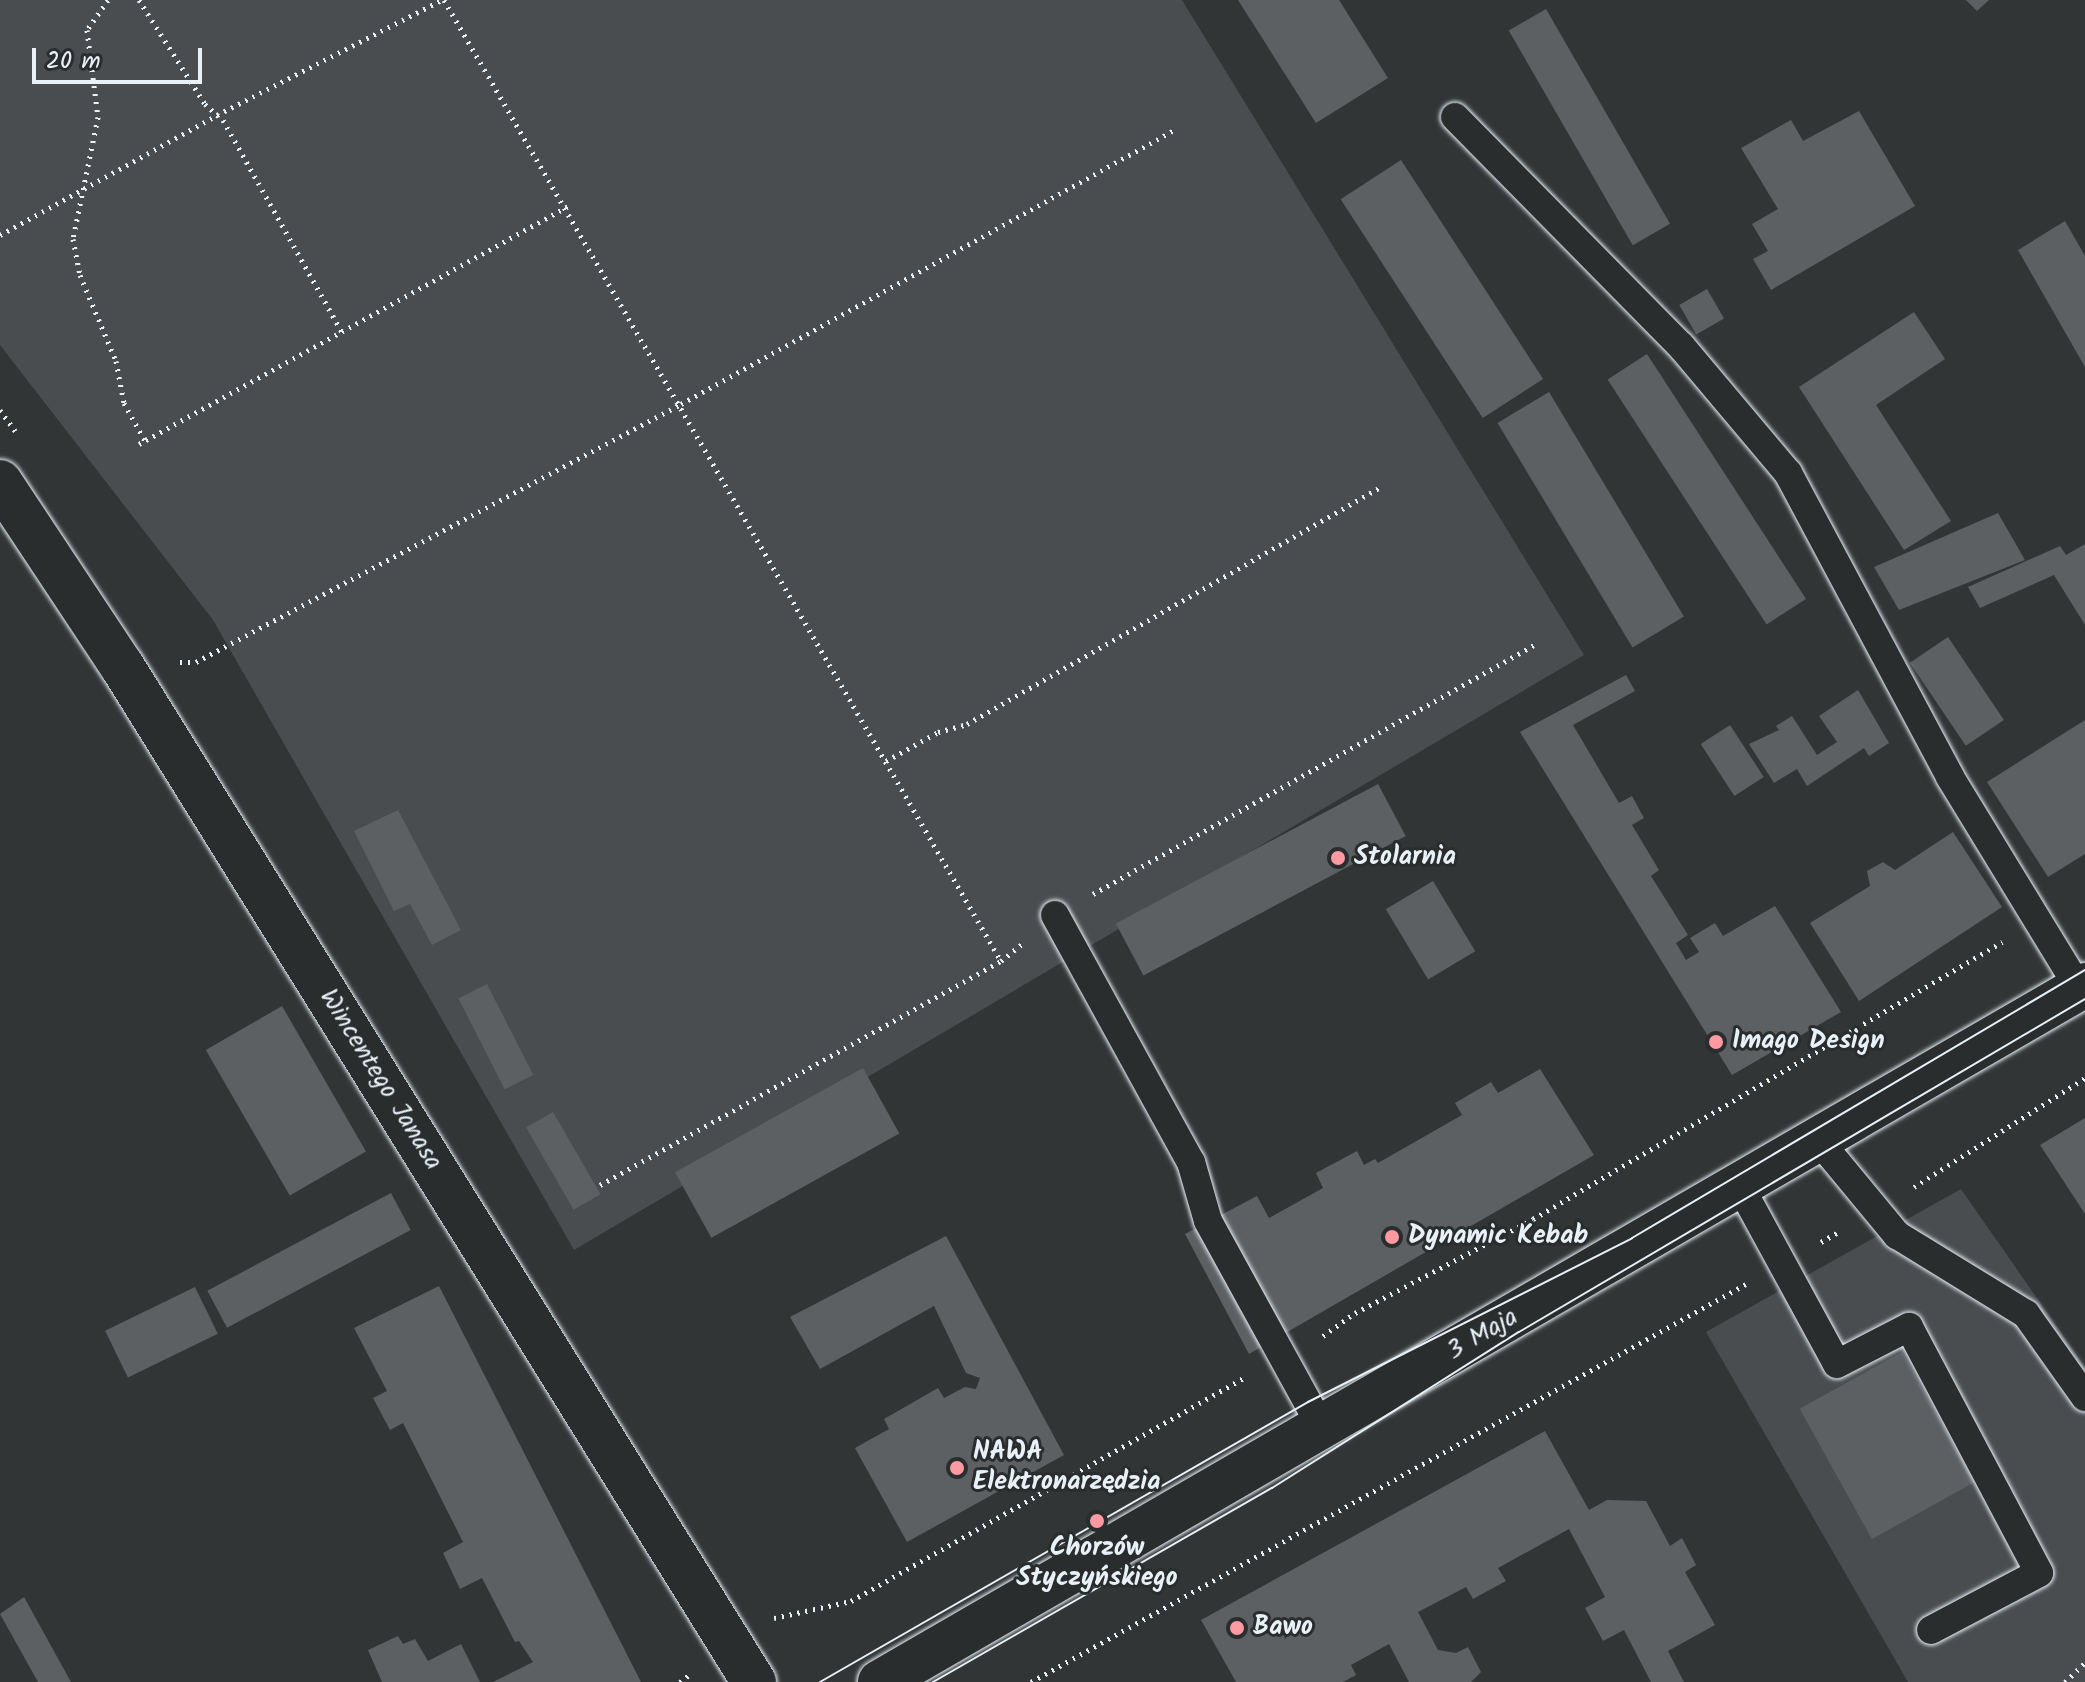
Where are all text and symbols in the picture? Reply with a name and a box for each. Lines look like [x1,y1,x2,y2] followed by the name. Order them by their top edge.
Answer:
[36,32,206,82] scale bar
[46,42,101,81] text: 20 m
[1354,842,1456,874] place label: Stolarnia
[1329,849,1347,867] marker: Stolarnia
[312,984,448,1176] street label: Wincentego Janasa
[1732,1026,1885,1058] place label: Imago Design
[1707,1033,1725,1051] marker: Imago Design
[1408,1221,1588,1253] place label: Dynamic Kebab
[1383,1228,1401,1246] marker: Dynamic Kebab
[1442,1302,1524,1368] street label: 3 Maja
[973,1437,1161,1498] place label: NAWA Elektronarzędzia
[948,1459,966,1477] marker: NAWA Elektronarzędzia
[1088,1512,1106,1530] marker: Chorzów Styczyńskiego
[1016,1533,1178,1594] place label: Chorzów Styczyńskiego
[1253,1612,1313,1644] place label: Bawo
[1228,1619,1246,1637] marker: Bawo

